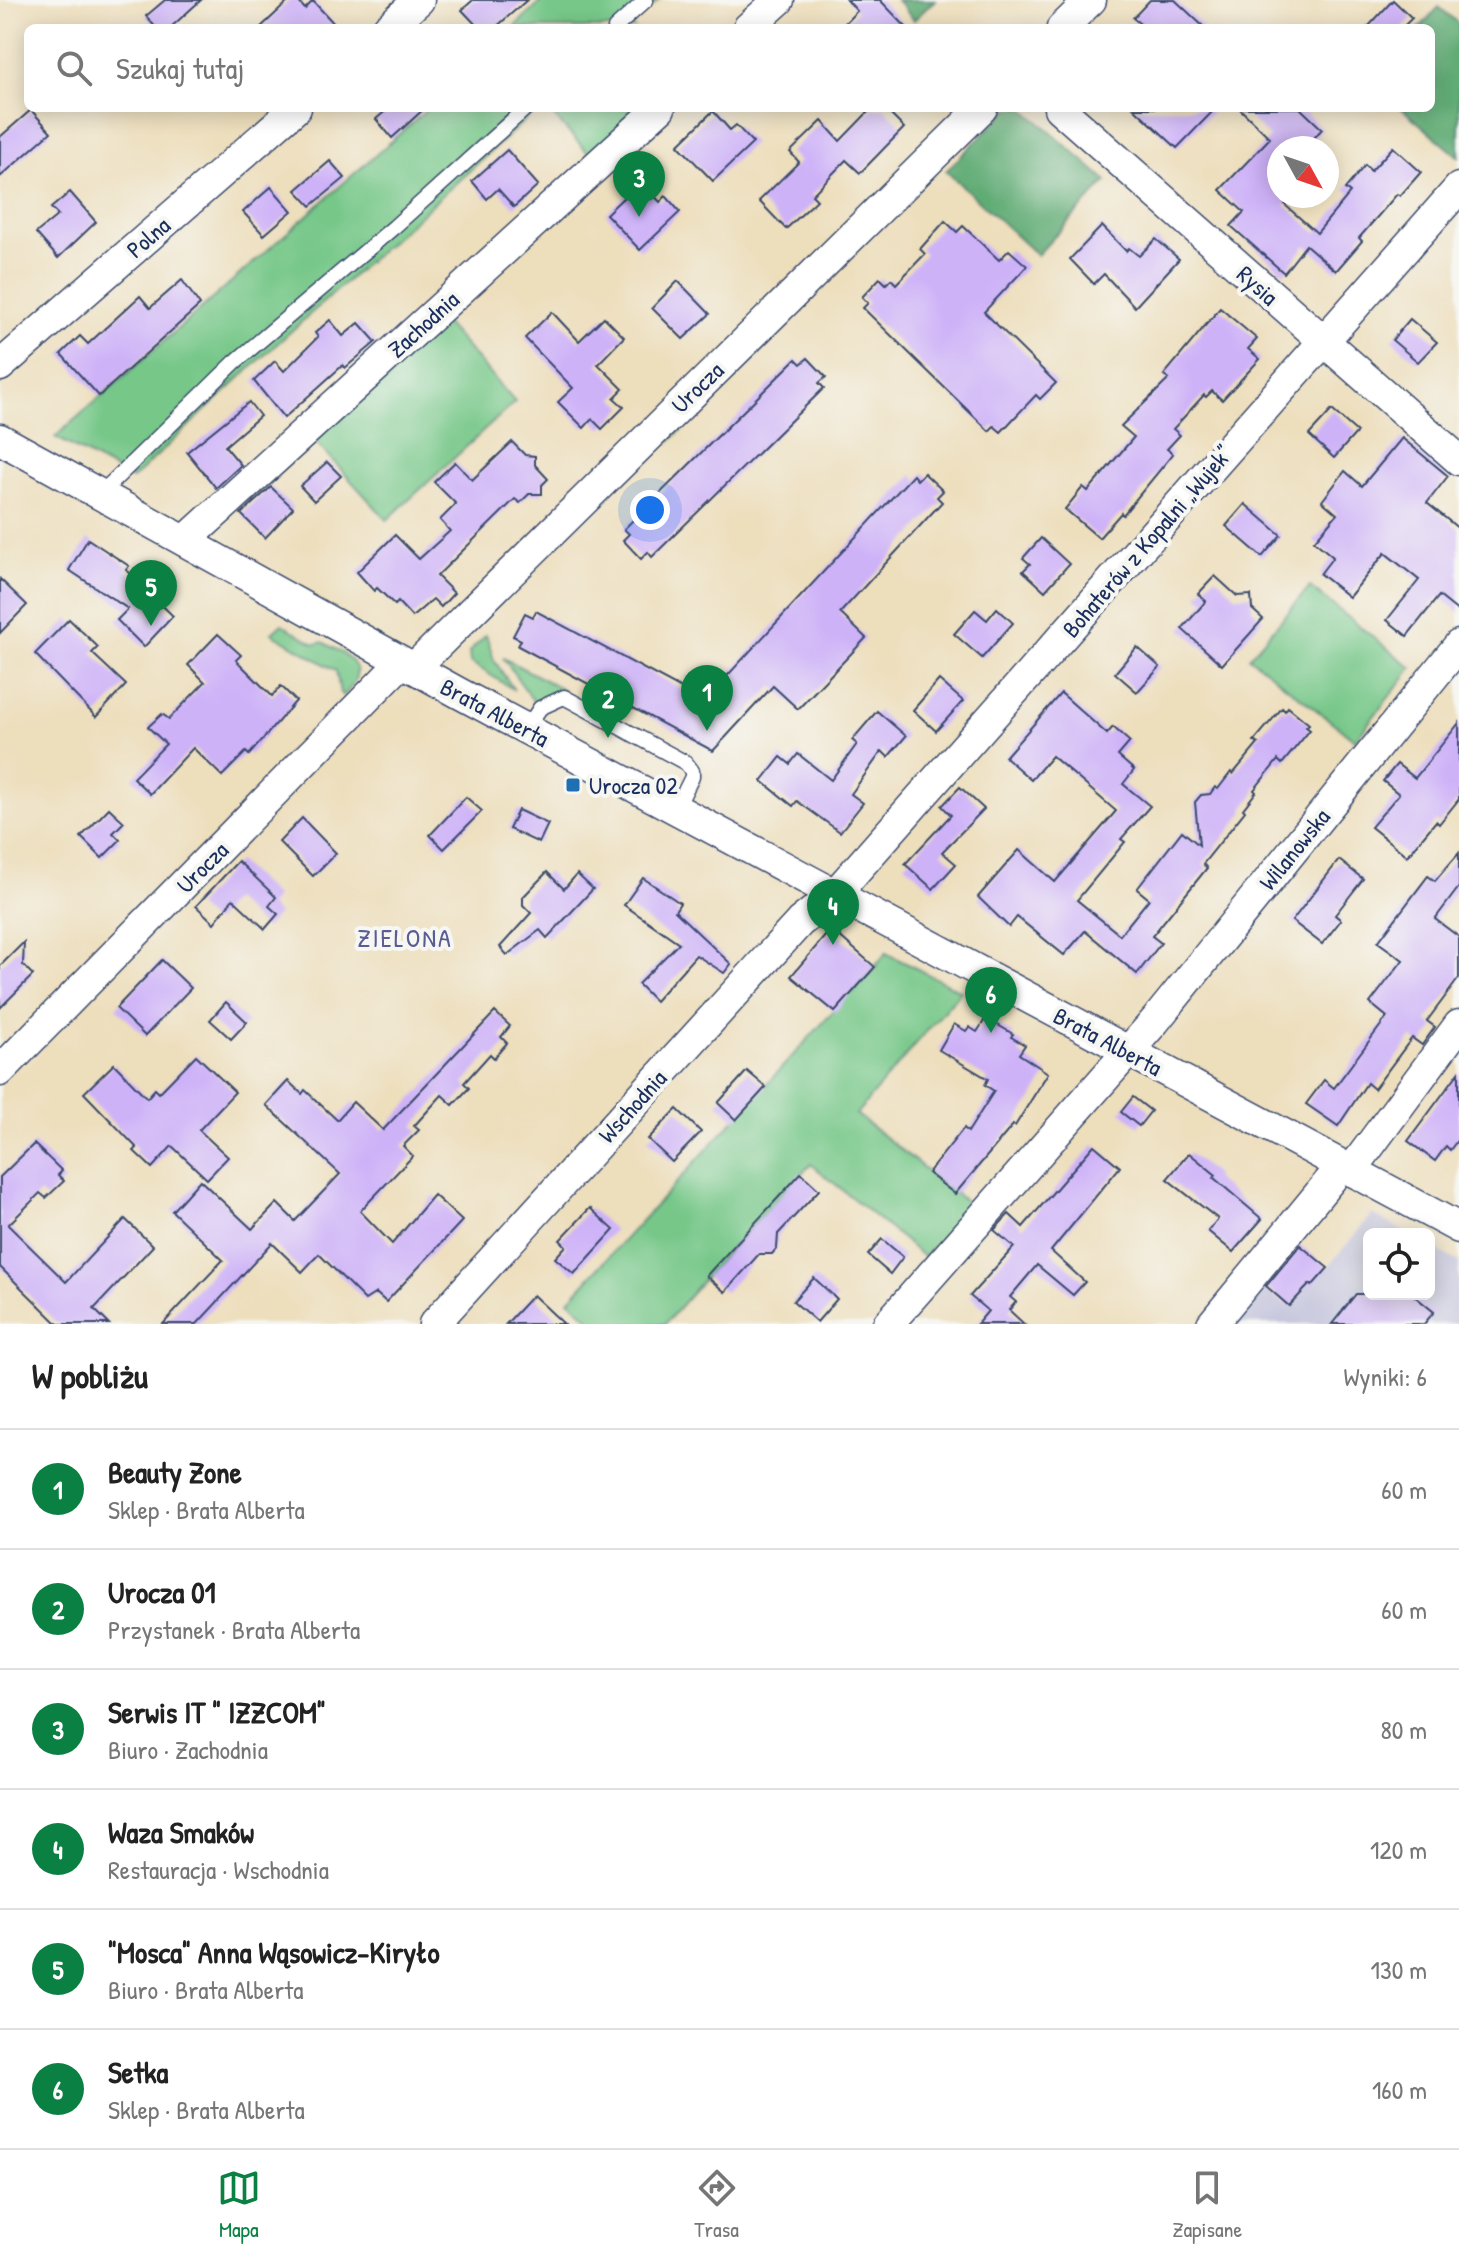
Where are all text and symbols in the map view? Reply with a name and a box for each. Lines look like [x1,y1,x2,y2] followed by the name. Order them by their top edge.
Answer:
[24,24,1435,112] search box
[52,46,96,90] icon: search
[116,48,244,88] text: Szukaj tutaj
[1267,136,1339,208] north arrow
[613,151,665,217] pin: 3
[119,209,177,265] street label: Polna
[1231,258,1285,312] street label: Rysia
[380,283,466,365] street label: Zachodnia
[664,354,730,420] street label: Urocza
[1055,438,1239,644] street label: Bohaterów z Kopalni „Wujek”
[630,490,670,530] your location
[125,560,177,626] pin: 5
[681,665,733,731] pin: 1
[435,670,555,754] street label: Brata Alberta
[582,672,634,738] pin: 2
[589,769,678,801] place label: Urocza 02
[564,776,582,794] marker: Urocza 02
[1251,802,1337,896] street label: Wilanowska
[169,834,235,900] street label: Urocza
[807,879,859,945] pin: 4
[357,920,453,955] district label: ZIELONA
[965,967,1017,1033] pin: 6
[1048,999,1168,1083] street label: Brata Alberta
[591,1063,673,1149] street label: Wschodnia
[1363,1228,1435,1300] map controls
[1363,1228,1435,1300] button: locate
[32,1353,148,1399] text: W pobliżu
[1343,1359,1427,1394] text: Wyniki: 6
[108,1452,242,1492] text: Beauty Zone
[53,1472,63,1507] text: 1
[1381,1472,1427,1507] text: 60 m
[108,1492,305,1527] text: Sklep · Brata Alberta
[108,1572,216,1612] text: Urocza 01
[52,1592,64,1627] text: 2
[1381,1592,1427,1627] text: 60 m
[108,1612,360,1647] text: Przystanek · Brata Alberta
[108,1692,326,1732] text: Serwis IT " IZZCOM"
[52,1712,64,1747] text: 3
[1380,1712,1427,1747] text: 80 m
[108,1732,268,1767] text: Biuro · Zachodnia
[108,1812,254,1852] text: Waza Smaków
[53,1832,63,1867] text: 4
[1370,1832,1427,1867] text: 120 m
[108,1852,329,1887] text: Restauracja · Wschodnia
[108,1932,440,1972] text: "Mosca" Anna Wąsowicz-Kiryło
[53,1952,64,1987] text: 5
[1371,1952,1427,1987] text: 130 m
[108,1972,303,2007] text: Biuro · Brata Alberta
[108,2052,168,2092] text: Setka
[53,2072,63,2107] text: 6
[1372,2072,1427,2107] text: 160 m
[108,2092,305,2127] text: Sklep · Brata Alberta
[217,2166,261,2244] tab: Mapa
[694,2166,739,2244] tab: Trasa
[1172,2166,1242,2244] tab: Zapisane

